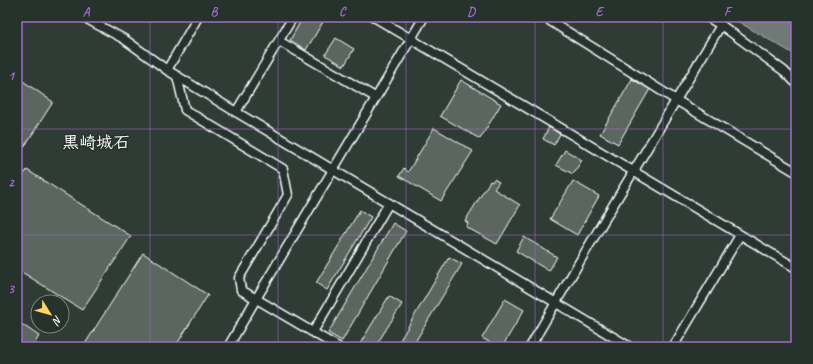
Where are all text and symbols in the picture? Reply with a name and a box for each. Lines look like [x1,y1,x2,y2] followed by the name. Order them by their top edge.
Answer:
[83,4,91,20] text: A
[211,4,219,20] text: B
[339,4,347,20] text: C
[467,4,476,20] text: D
[596,4,605,20] text: E
[724,4,733,20] text: F
[8,68,16,84] text: 1
[62,132,130,153] district label: 黒崎城石
[8,175,15,191] text: 2
[8,281,15,297] text: 3
[30,294,70,334] north arrow
[49,313,66,329] text: N

